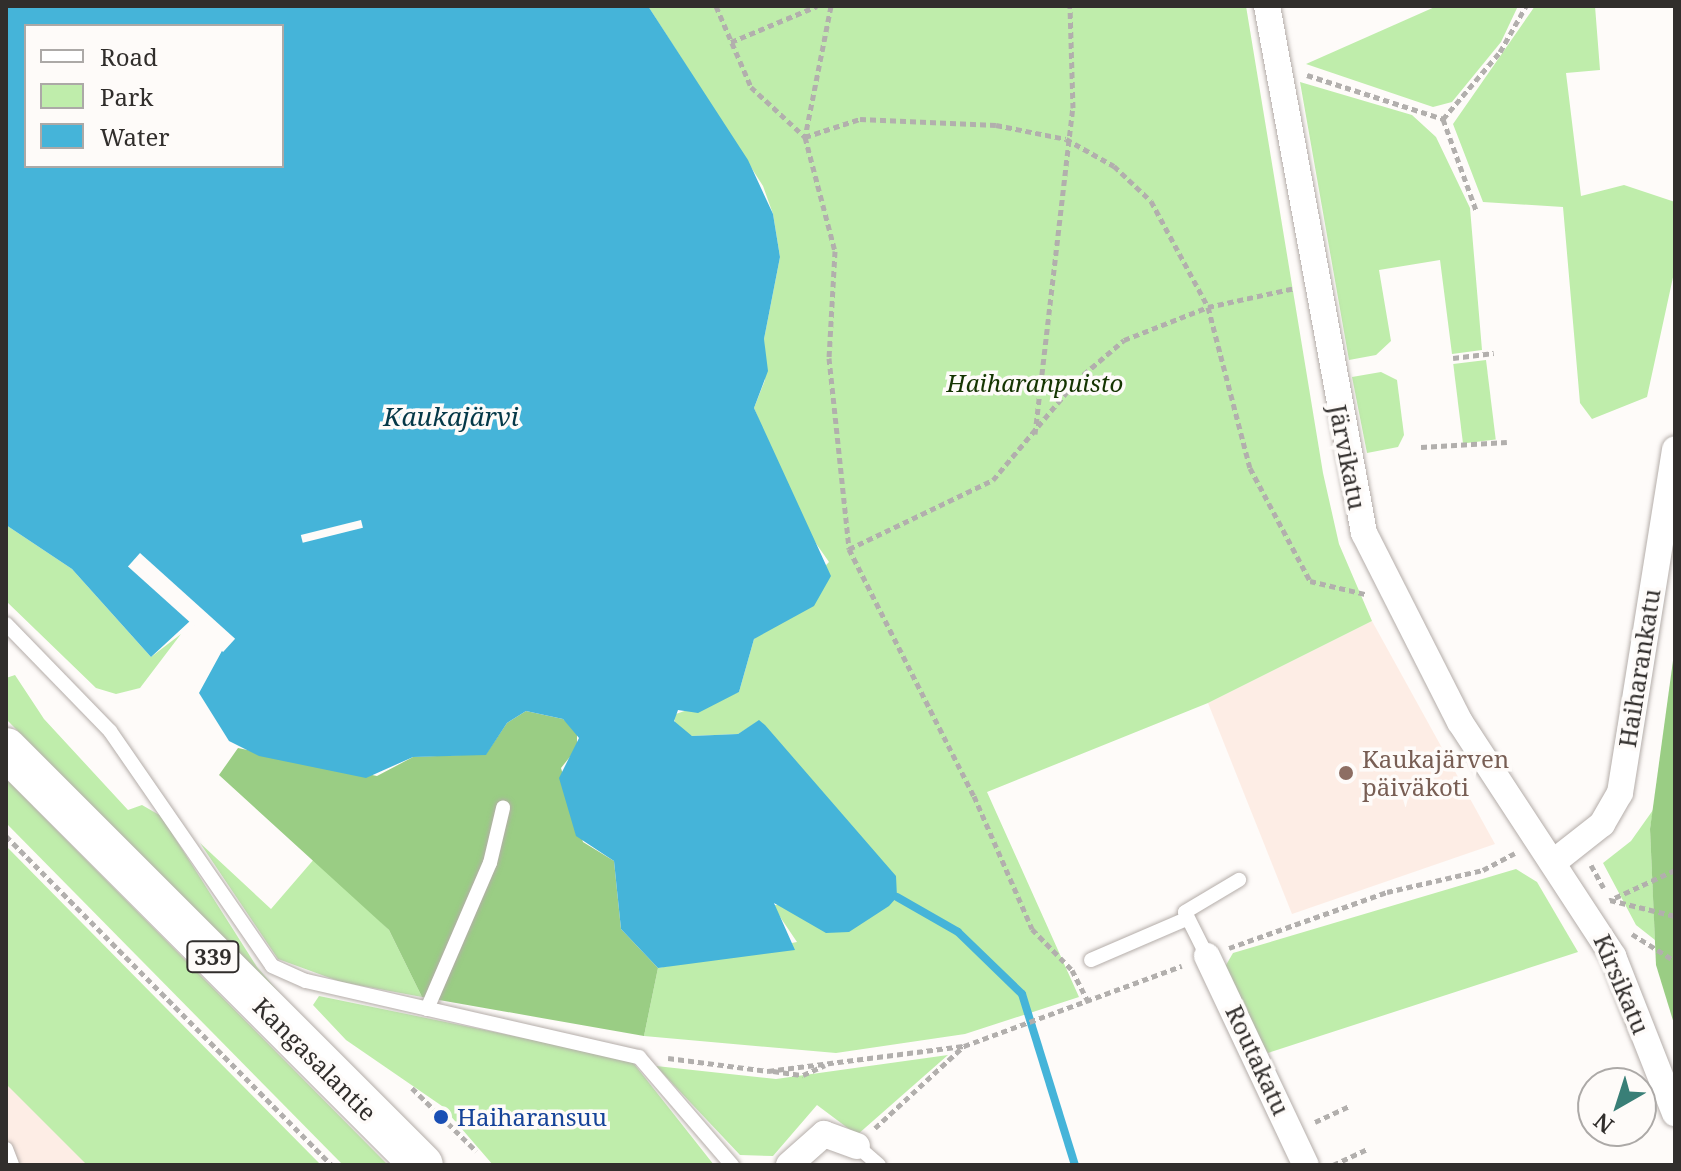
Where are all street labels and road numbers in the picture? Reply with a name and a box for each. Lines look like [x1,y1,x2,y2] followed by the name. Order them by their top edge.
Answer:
[1324,402,1372,512] street label: Järvikatu
[1612,587,1666,749] street label: Haiharankatu
[1588,930,1656,1038] street label: Kirsikatu
[185,939,241,975] road number: 339
[248,992,382,1126] street label: Kangasalantie
[1220,1000,1296,1120] street label: Routakatu

